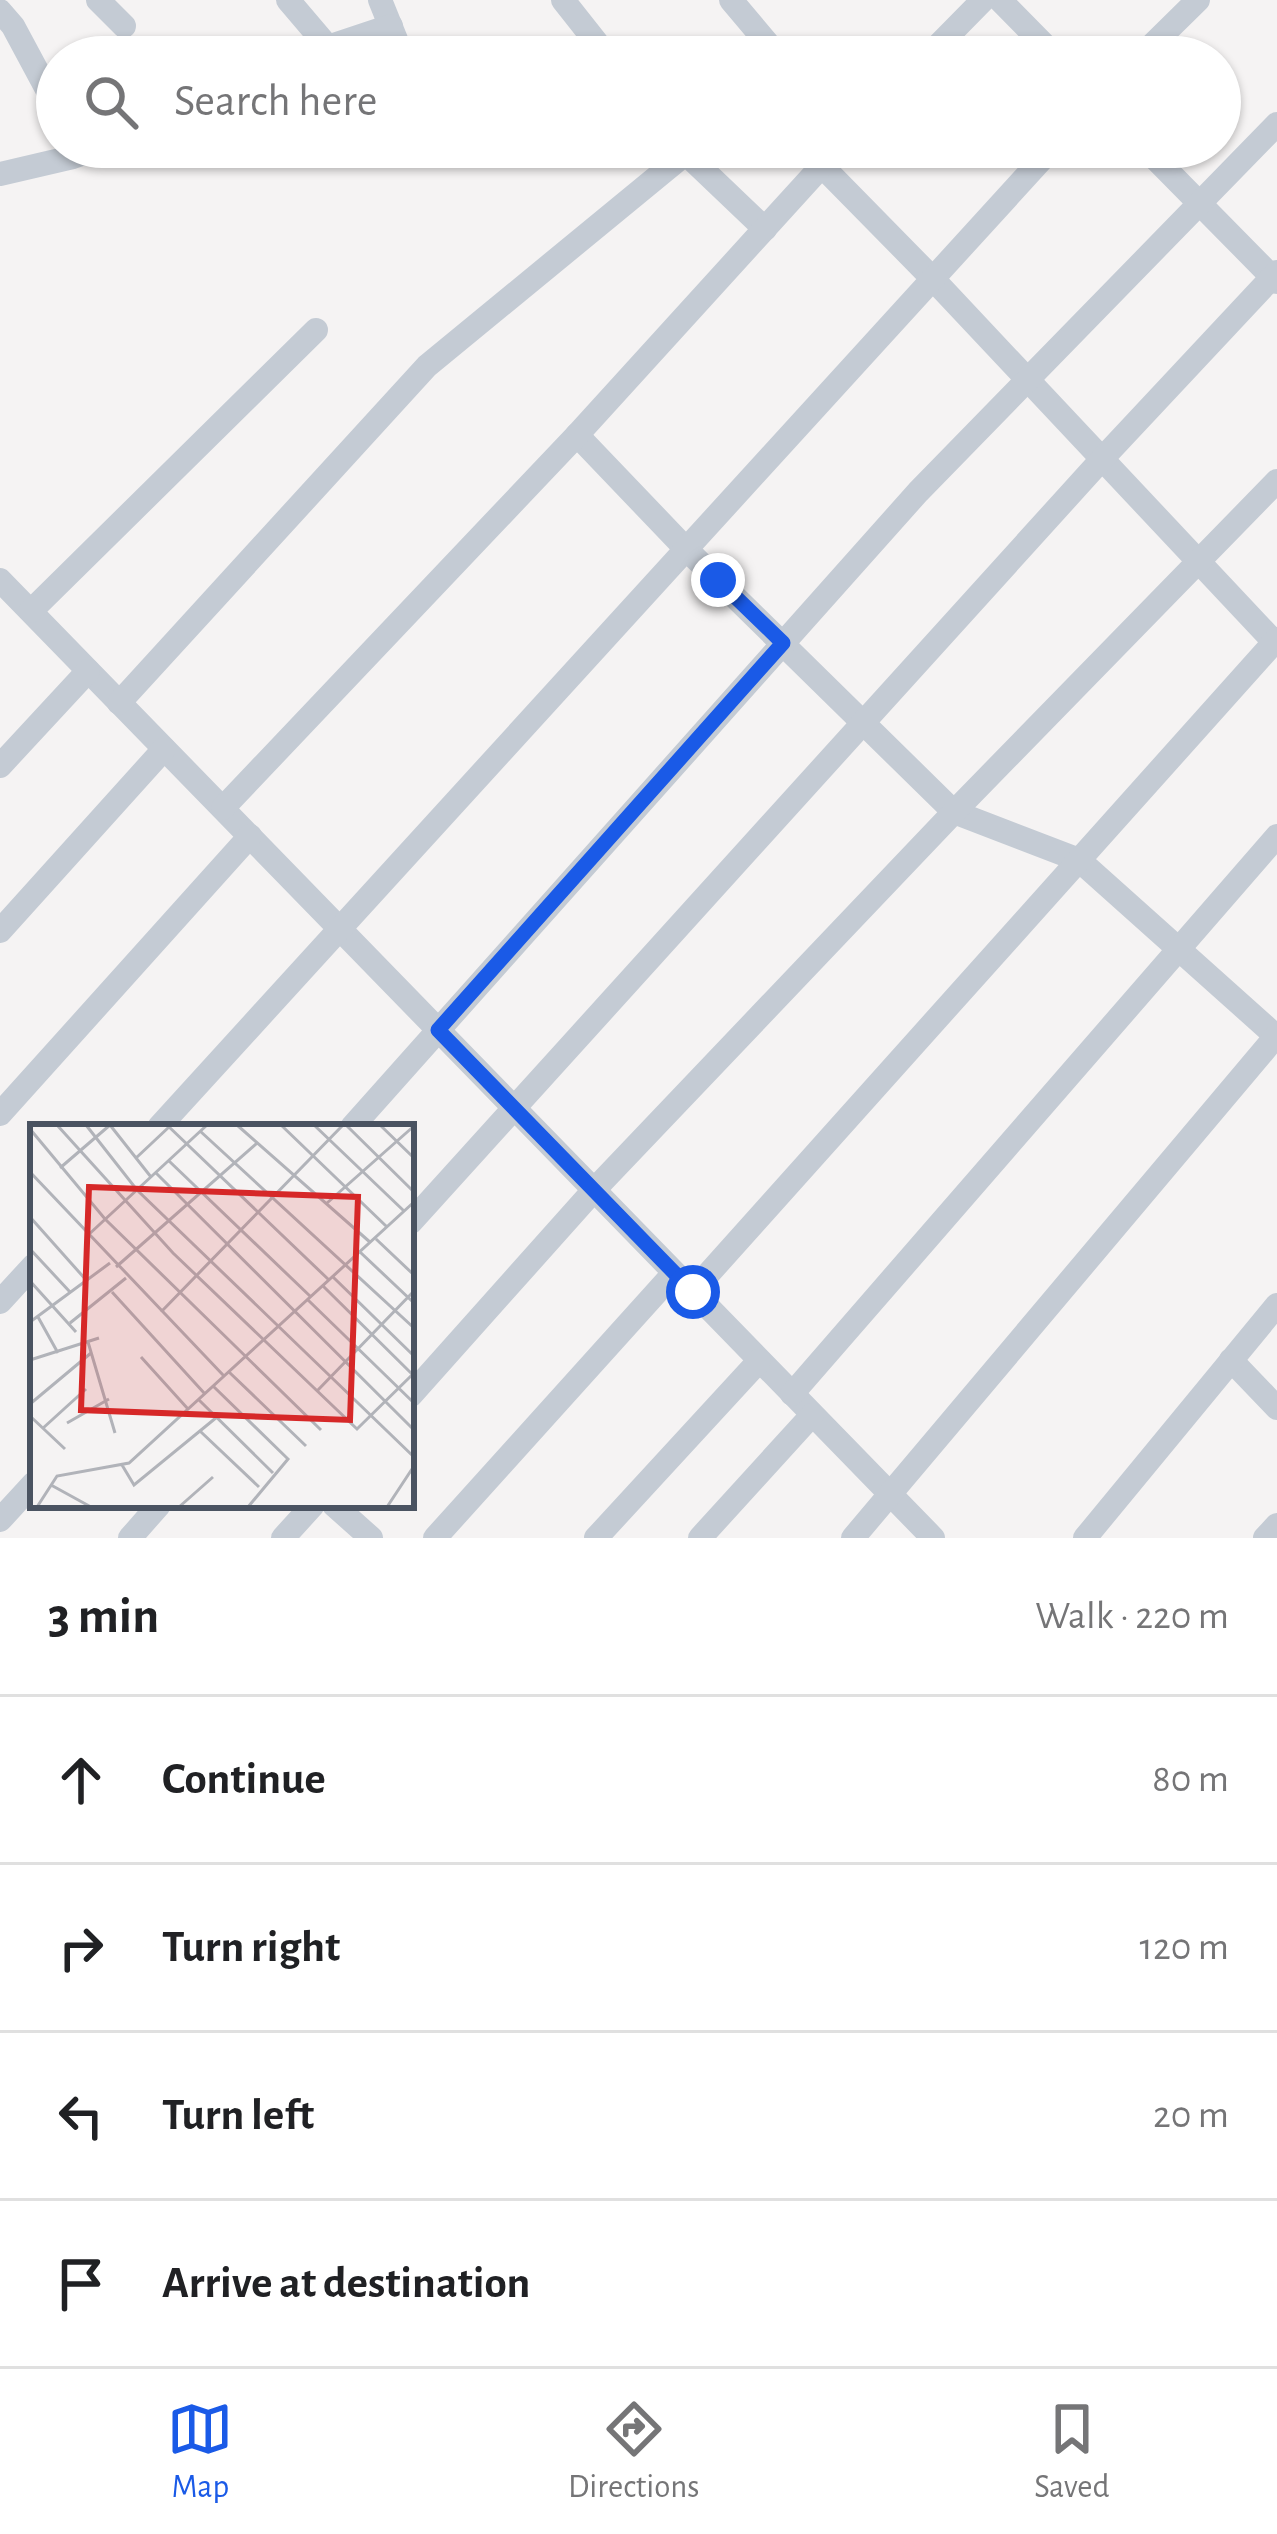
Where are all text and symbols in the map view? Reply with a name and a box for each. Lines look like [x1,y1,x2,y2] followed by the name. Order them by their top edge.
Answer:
[36,36,1241,168] search box
[78,69,144,135] icon: search
[174,79,377,124] text: Search here
[691,553,745,607] route end
[30,1124,414,1508] inset map
[666,1265,720,1319] route start
[48,1591,159,1642] text: 3 min
[1035,1597,1229,1636] text: Walk · 220 m
[48,1747,114,1813] icon: ahead
[162,1757,326,1802] text: Continue
[1152,1760,1229,1799] text: 80 m
[48,1915,114,1981] icon: right
[162,1925,340,1970] text: Turn right
[1140,1928,1229,1967] text: 120 m
[48,2083,114,2149] icon: left
[162,2093,314,2138] text: Turn left
[1153,2096,1229,2135] text: 20 m
[48,2251,114,2317] icon: arrive
[162,2261,530,2306] text: Arrive at destination
[167,2396,233,2508] tab: Map
[568,2396,699,2508] tab: Directions
[1034,2396,1110,2508] tab: Saved

